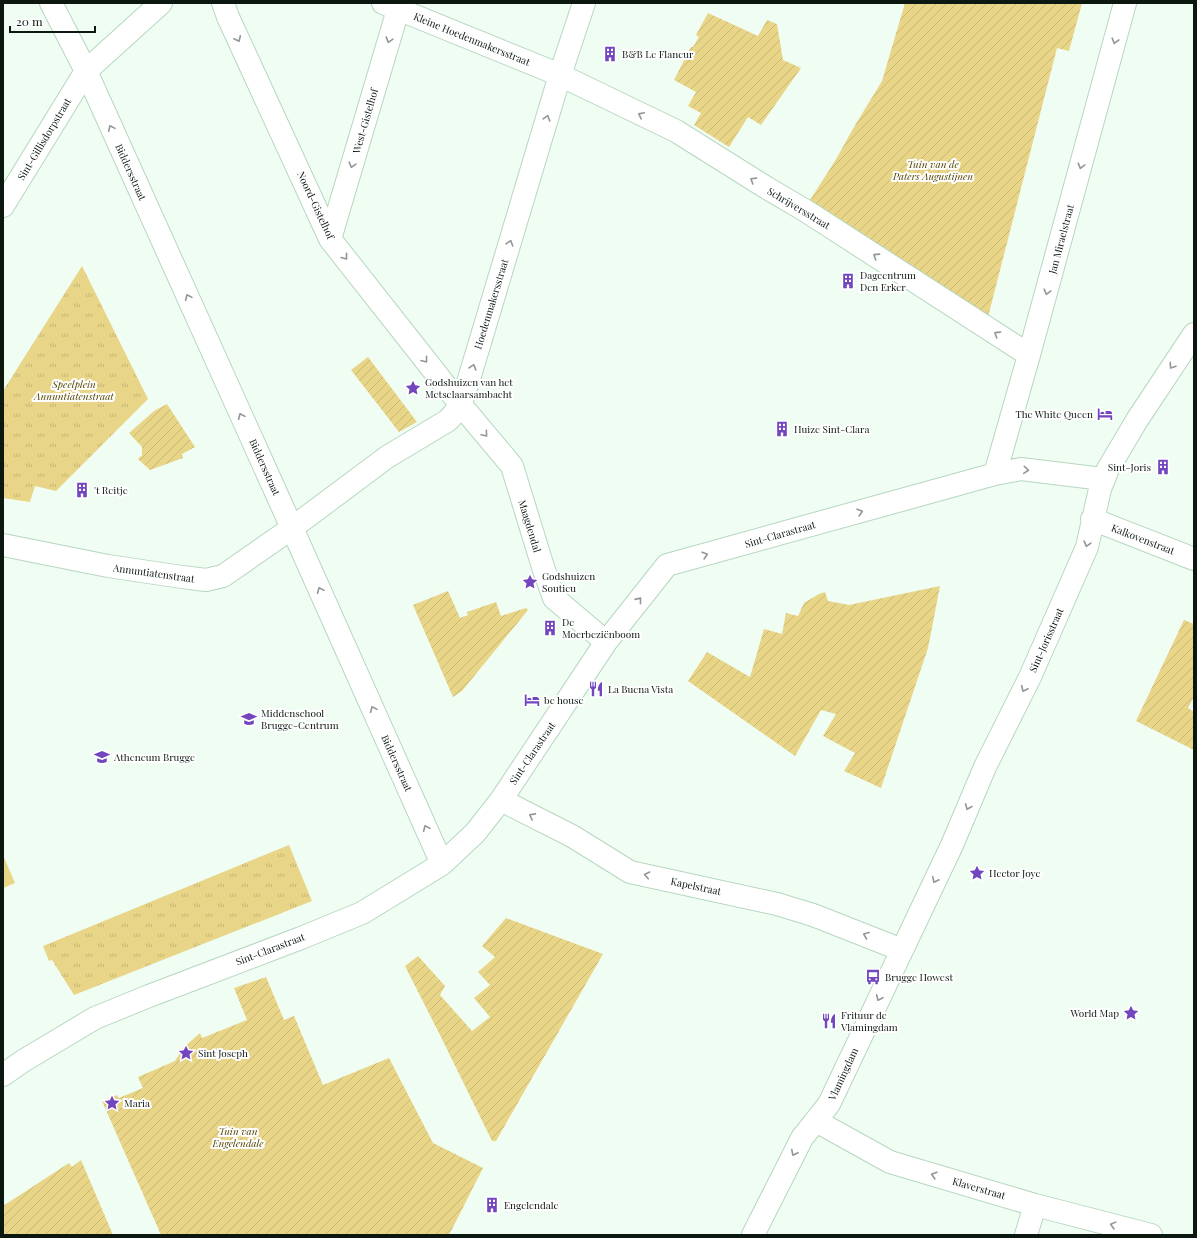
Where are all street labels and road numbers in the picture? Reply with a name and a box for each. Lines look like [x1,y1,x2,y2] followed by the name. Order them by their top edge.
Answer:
[412,9,533,69] street label: Kleine Hoedenmakersstraat
[349,86,381,156] street label: West-Gistelhof
[14,95,74,183] street label: Sint-Gillisdorpstraat
[112,141,150,203] street label: Biddersstraat
[294,169,338,242] street label: Noord-Gistelhof
[765,184,833,233] street label: Schrijversstraat
[1045,202,1077,276] street label: Jan Miraelstraat
[471,257,512,351] street label: Hoedenmakersstraat
[246,436,284,498] street label: Biddersstraat
[515,498,545,554] street label: Maagdendal
[743,517,817,551] street label: Sint-Clarastraat
[1109,520,1177,558] street label: Kalkovenstraat
[111,560,196,586] street label: Annuntiatenstraat
[1026,605,1067,674] street label: Sint-Jorisstraat
[506,718,558,787] street label: Sint-Clarastraat
[378,732,416,794] street label: Biddersstraat
[669,874,723,898] street label: Kapelstraat
[233,929,307,969] street label: Sint-Clarastraat
[824,1045,861,1104] street label: Vlamingdam
[951,1174,1008,1202] street label: Klaverstraat

